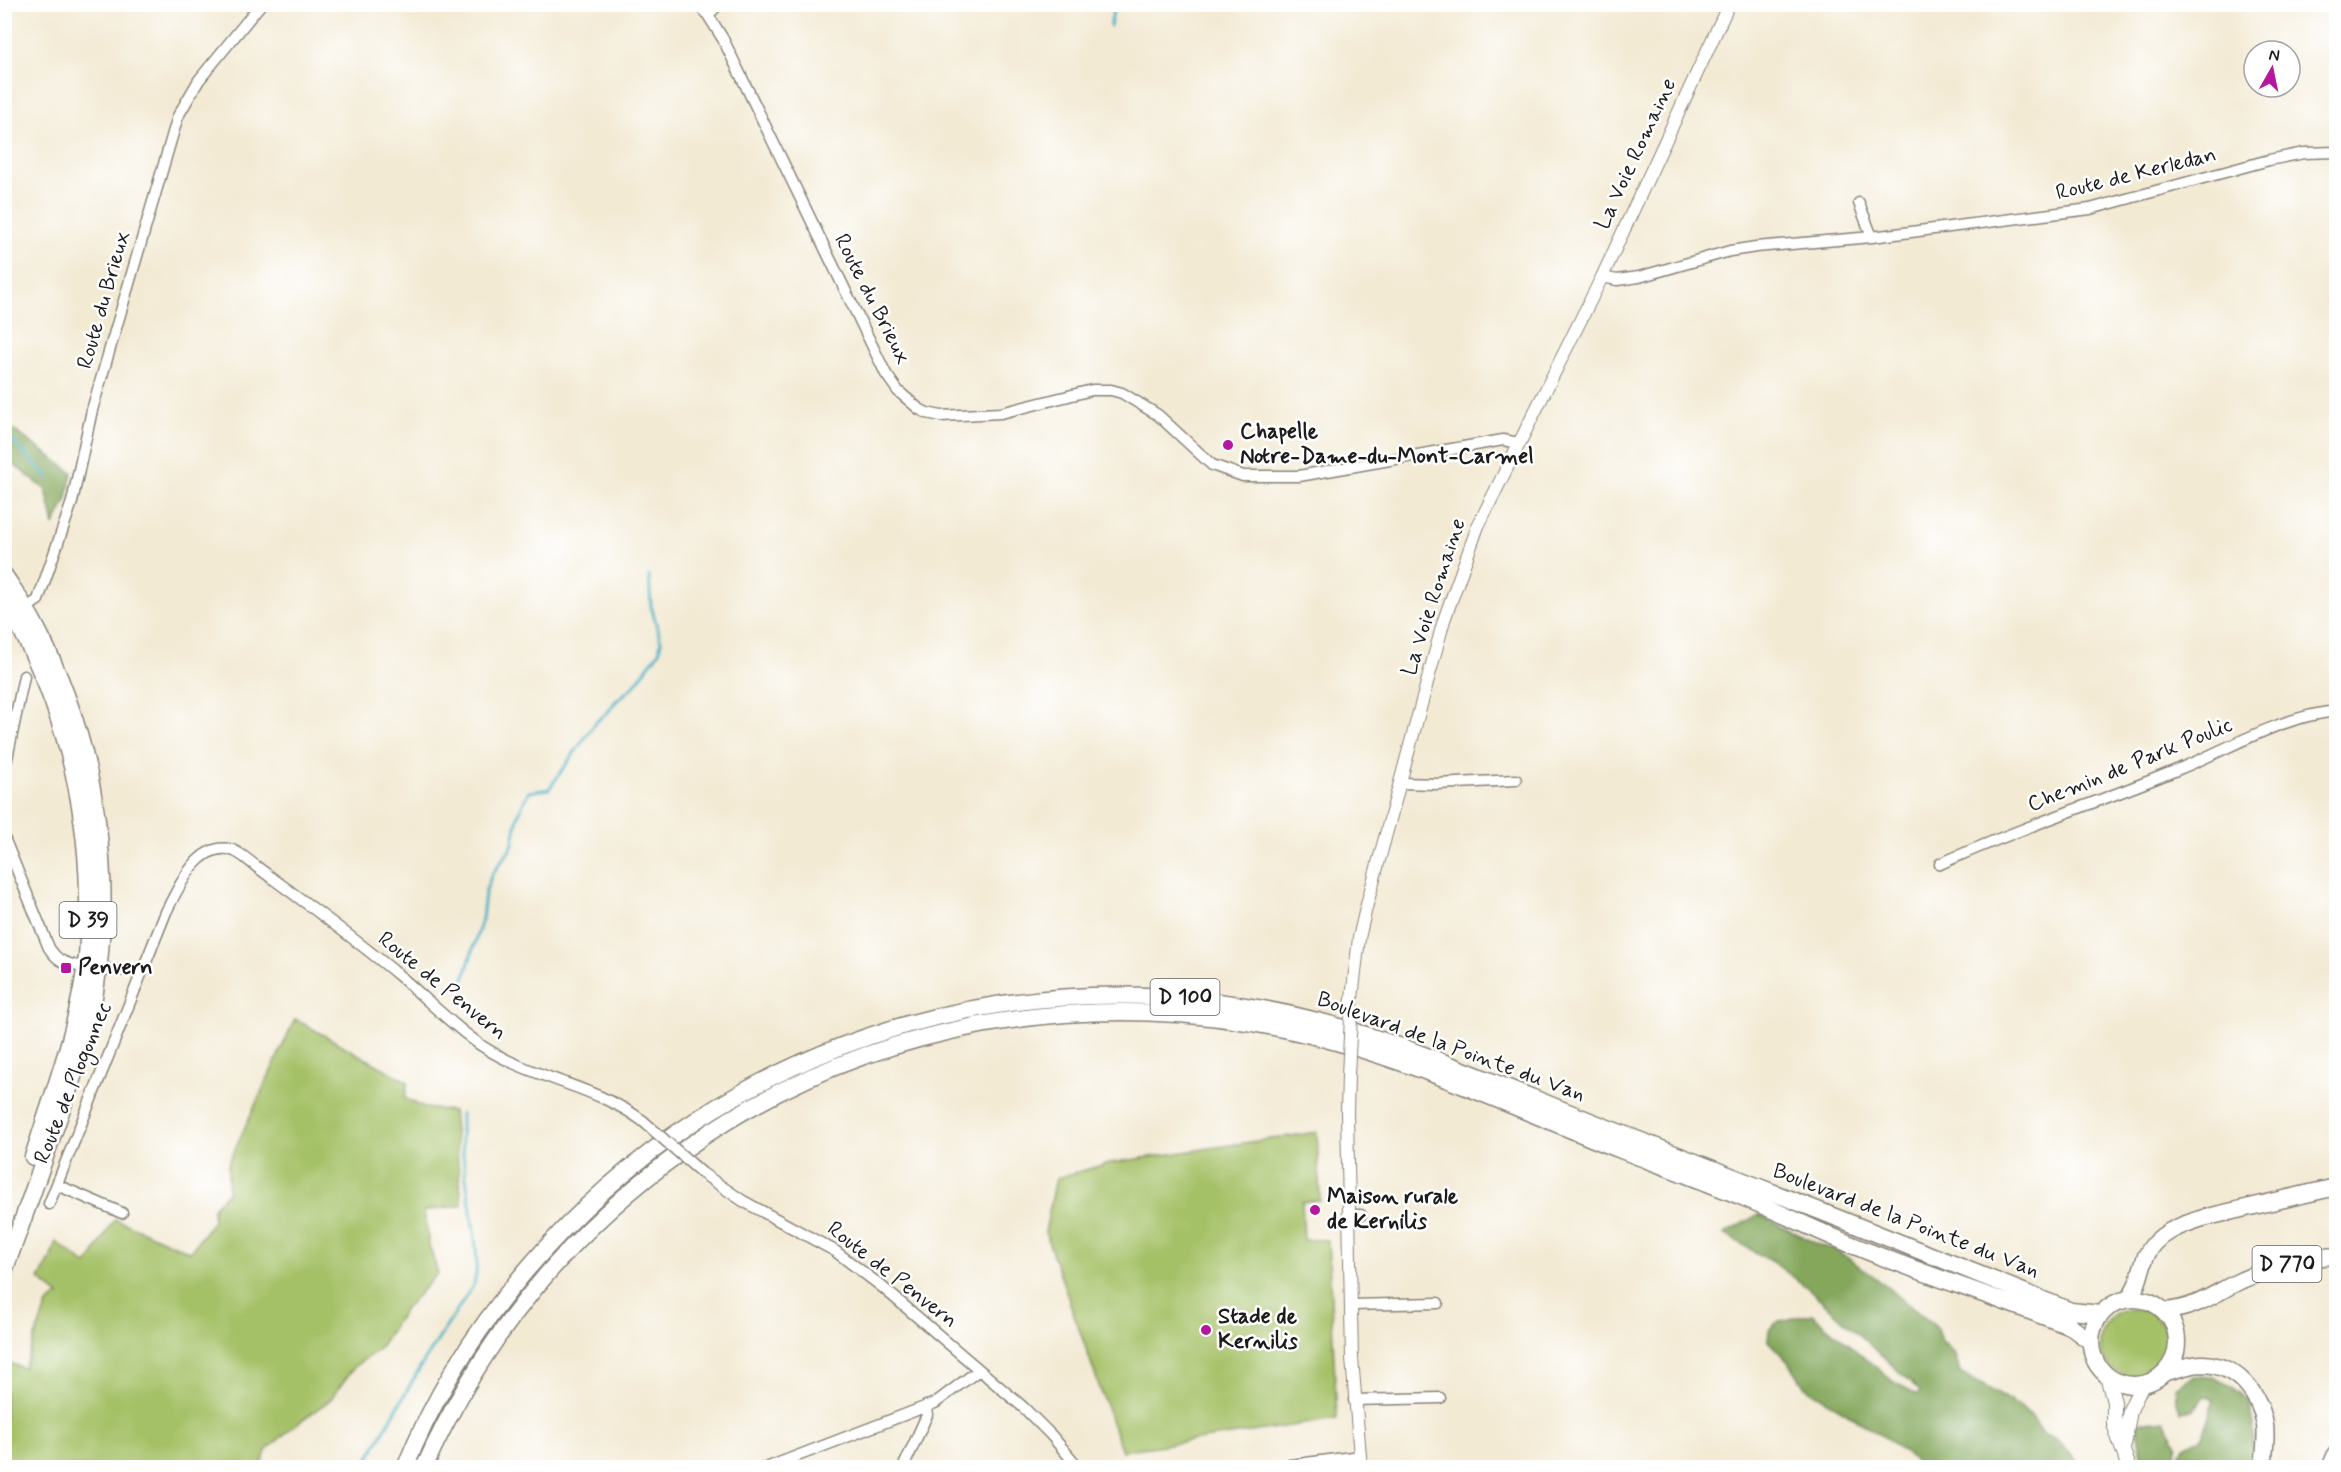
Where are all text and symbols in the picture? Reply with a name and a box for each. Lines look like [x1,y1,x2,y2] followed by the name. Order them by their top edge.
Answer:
[2242,39,2302,99] north arrow
[2267,44,2281,67] text: N
[1589,74,1683,234] street label: La Voie Romaine
[2053,141,2219,207] street label: Route de Kerledan
[71,227,137,372] street label: Route du Brieux
[827,229,917,369] street label: Route du Brieux
[1240,418,1534,471] place label: Chapelle Notre-Dame-du-Mont-Carmel
[1221,438,1235,452] marker: Chapelle Notre-Dame-du-Mont-Carmel
[1395,515,1473,679] street label: La Voie Romaine
[2023,711,2237,819] street label: Chemin de Park Poulic
[60,902,116,938] road number: D 39
[372,925,512,1047] street label: Route de Penvern
[78,954,153,982] place label: Penvern
[59,961,73,975] marker: Penvern
[1150,979,1220,1015] road number: D 100
[1313,985,1589,1109] street label: Boulevard de la Pointe du Van
[28,998,121,1169] street label: Route de Plogonnec
[1769,1157,2043,1285] street label: Boulevard de la Pointe du Van
[1327,1183,1459,1236] place label: Maison rurale de Kernilis
[1308,1203,1322,1217] marker: Maison rurale de Kernilis
[821,1215,963,1335] street label: Route de Penvern
[2252,1246,2322,1282] road number: D 770
[1218,1303,1298,1356] place label: Stade de Kernilis
[1199,1323,1213,1337] marker: Stade de Kernilis

